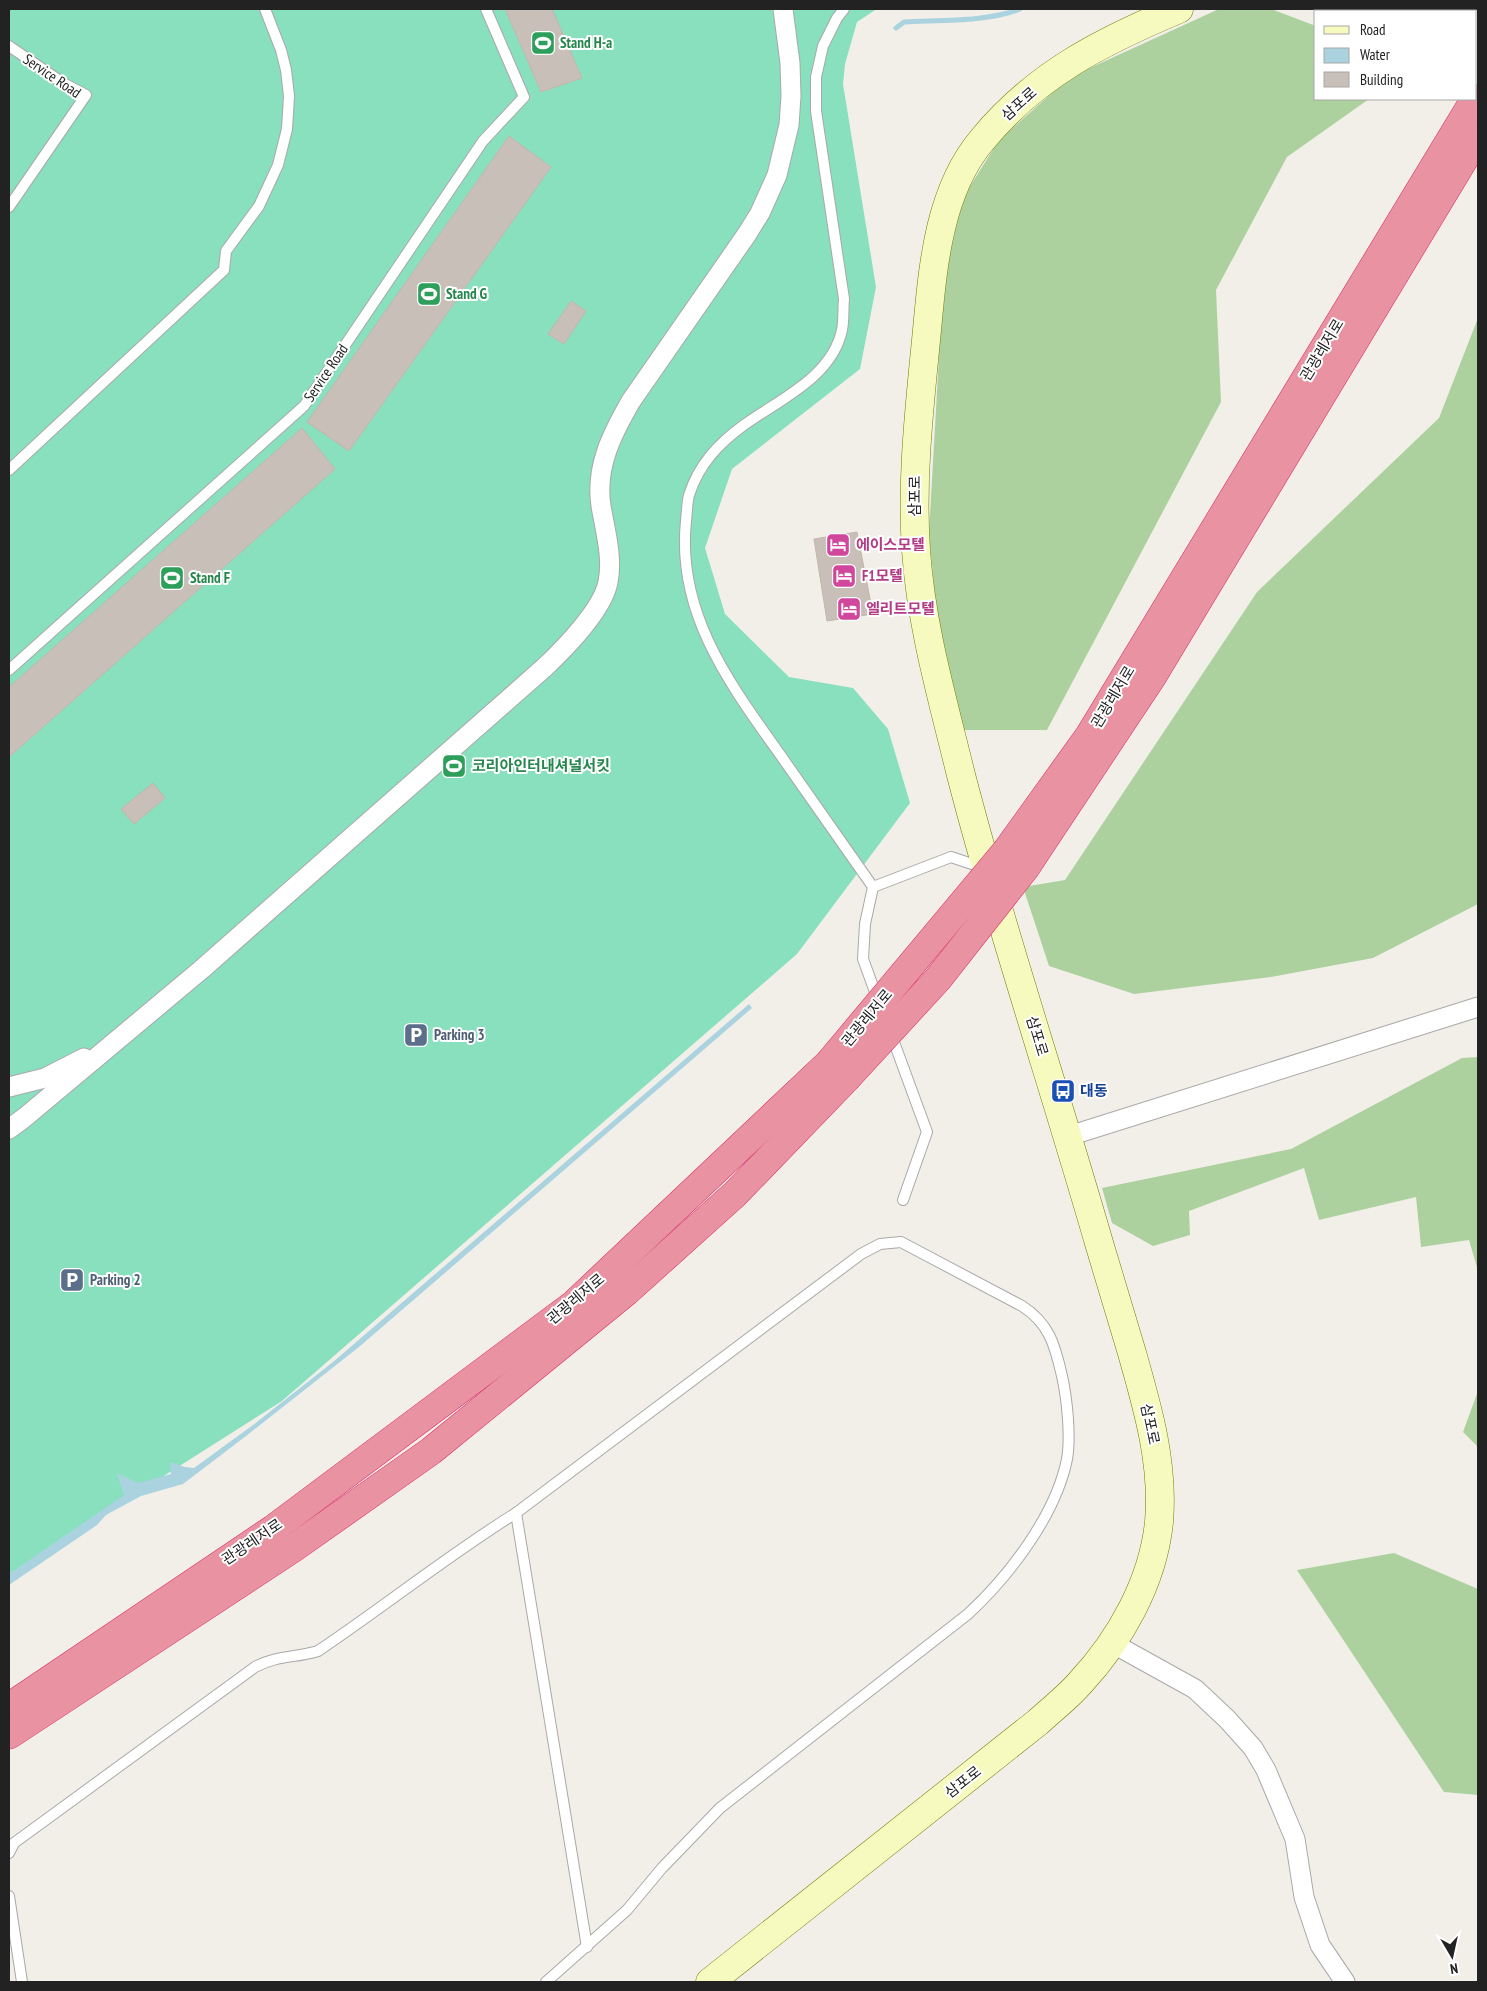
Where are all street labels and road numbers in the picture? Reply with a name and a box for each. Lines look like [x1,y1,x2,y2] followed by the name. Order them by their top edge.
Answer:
[20,49,85,102] street label: Service Road
[997,83,1040,125] street label: 삼포로
[1296,315,1347,384] street label: 관광레저로
[299,340,352,405] street label: Service Road
[905,475,924,517] street label: 삼포로
[1087,662,1138,731] street label: 관광레저로
[837,985,896,1050] street label: 관광레저로
[1022,1013,1053,1058] street label: 삼포로
[543,1269,608,1328] street label: 관광레저로
[1137,1402,1164,1446] street label: 삼포로
[218,1514,286,1569] street label: 관광레저로
[941,1761,985,1802] street label: 삼포로

